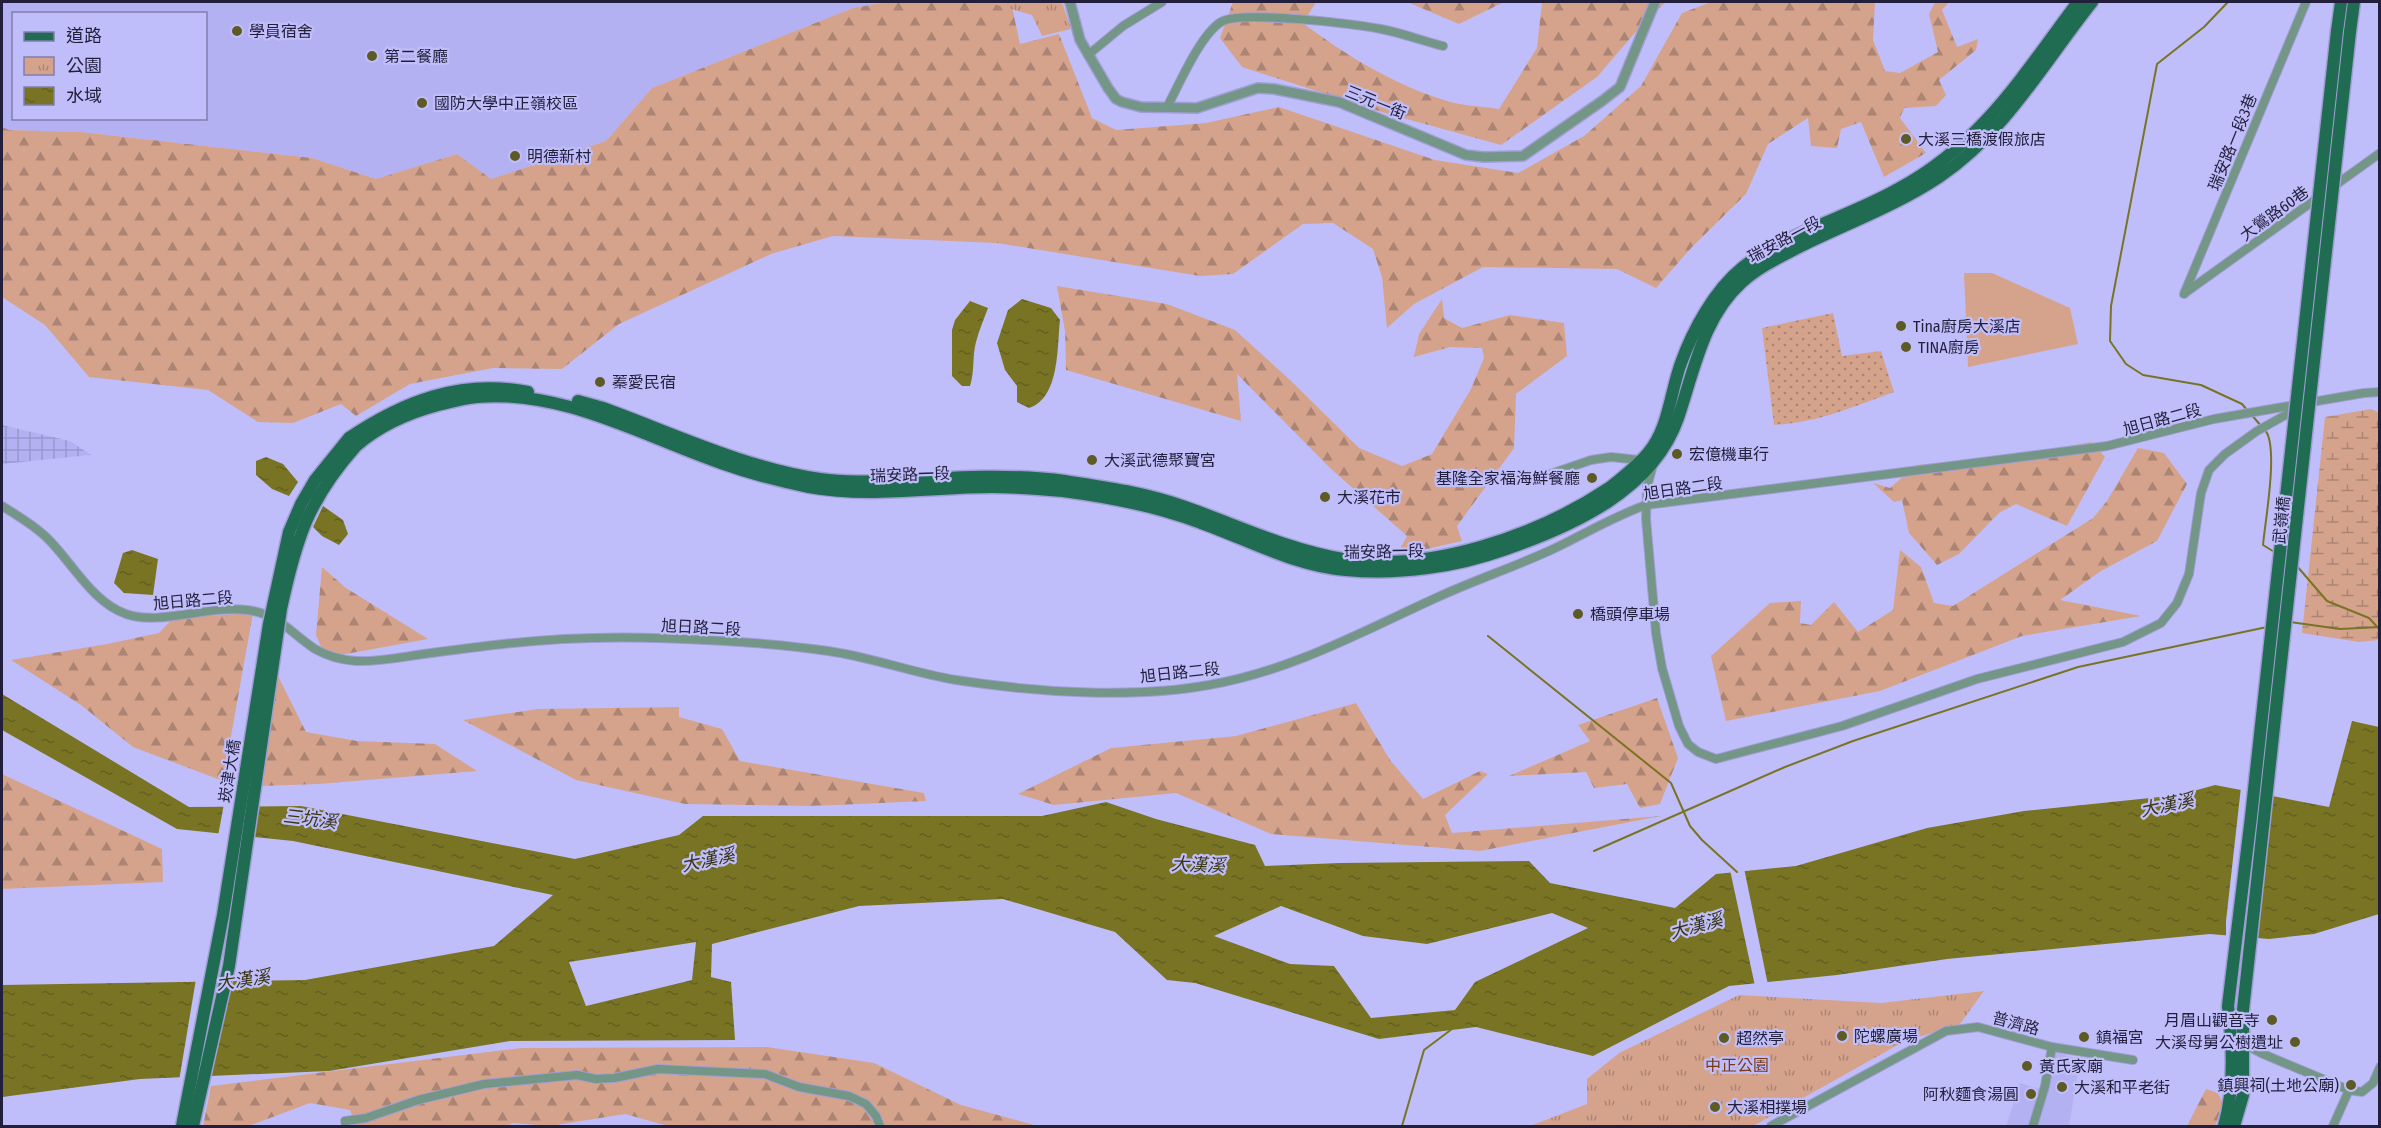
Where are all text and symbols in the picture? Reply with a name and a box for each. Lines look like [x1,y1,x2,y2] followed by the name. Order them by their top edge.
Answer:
[12,12,207,120] legend
[249,22,313,41] place label: 學員宿舍
[230,24,244,38] marker: 學員宿舍
[66,25,102,47] text: 道路
[384,47,448,66] place label: 第二餐廳
[365,49,379,63] marker: 第二餐廳
[66,55,102,77] text: 公園
[1343,82,1409,123] street label: 三元一街
[66,85,102,107] text: 水域
[2204,91,2261,194] street label: 瑞安路一段3巷
[434,94,578,113] place label: 國防大學中正嶺校區
[415,96,429,110] marker: 國防大學中正嶺校區
[1918,130,2046,149] place label: 大溪三橋渡假旅店
[1899,132,1913,146] marker: 大溪三橋渡假旅店
[527,147,591,166] place label: 明德新村
[508,149,522,163] marker: 明德新村
[2236,182,2312,245] street label: 大鶯路60巷
[1744,212,1824,267] street label: 瑞安路一段
[1913,317,2021,336] place label: Tina廚房大溪店
[1894,319,1908,333] marker: Tina廚房大溪店
[1918,338,1980,357] place label: TINA廚房
[1899,340,1913,354] marker: TINA廚房
[612,373,676,392] place label: 蓁愛民宿
[593,375,607,389] marker: 蓁愛民宿
[2121,400,2203,439] street label: 旭日路二段
[1689,445,1769,464] place label: 宏億機車行
[1670,447,1684,461] marker: 宏億機車行
[1104,451,1216,470] place label: 大溪武德聚寶宮
[1085,453,1099,467] marker: 大溪武德聚寶宮
[870,464,950,485] street label: 瑞安路一段
[1436,469,1580,488] place label: 基隆全家福海鮮餐廳
[1585,471,1599,485] marker: 基隆全家福海鮮餐廳
[1642,474,1724,503] street label: 旭日路二段
[1337,488,1401,507] place label: 大溪花市
[1318,490,1332,504] marker: 大溪花市
[2270,495,2293,545] street label: 武嶺橋
[1344,541,1424,562] street label: 瑞安路一段
[152,588,234,613] street label: 旭日路二段
[1590,605,1670,624] place label: 橋頭停車場
[1571,607,1585,621] marker: 橋頭停車場
[661,616,741,639] street label: 旭日路二段
[1139,659,1221,686] street label: 旭日路二段
[215,738,244,804] street label: 崁津大橋
[2138,788,2199,821] water label: 大漢溪
[282,805,341,834] water label: 三坑溪
[679,843,740,876] water label: 大漢溪
[1171,853,1228,877] water label: 大漢溪
[1667,908,1728,944] water label: 大漢溪
[215,965,274,995] water label: 大漢溪
[1990,1008,2042,1039] street label: 普濟路
[2164,1011,2260,1030] place label: 月眉山觀音寺
[2265,1013,2279,1027] marker: 月眉山觀音寺
[1854,1027,1918,1046] place label: 陀螺廣場
[2096,1028,2144,1047] place label: 鎮福宮
[1736,1029,1784,1048] place label: 超然亭
[1835,1029,1849,1043] marker: 陀螺廣場
[2077,1030,2091,1044] marker: 鎮福宮
[1717,1031,1731,1045] marker: 超然亭
[2155,1033,2283,1052] place label: 大溪母舅公樹遺址
[2288,1035,2302,1049] marker: 大溪母舅公樹遺址
[1705,1056,1769,1075] park label: 中正公園
[2039,1057,2103,1076] place label: 黃氏家廟
[2020,1059,2034,1073] marker: 黃氏家廟
[2218,1076,2339,1095] place label: 鎮興祠(土地公廟)
[2074,1078,2170,1097] place label: 大溪和平老街
[2344,1078,2358,1092] marker: 鎮興祠(土地公廟)
[2055,1080,2069,1094] marker: 大溪和平老街
[1923,1085,2019,1104] place label: 阿秋麵食湯圓
[2024,1087,2038,1101] marker: 阿秋麵食湯圓
[1727,1098,1807,1117] place label: 大溪相撲場
[1708,1100,1722,1114] marker: 大溪相撲場

